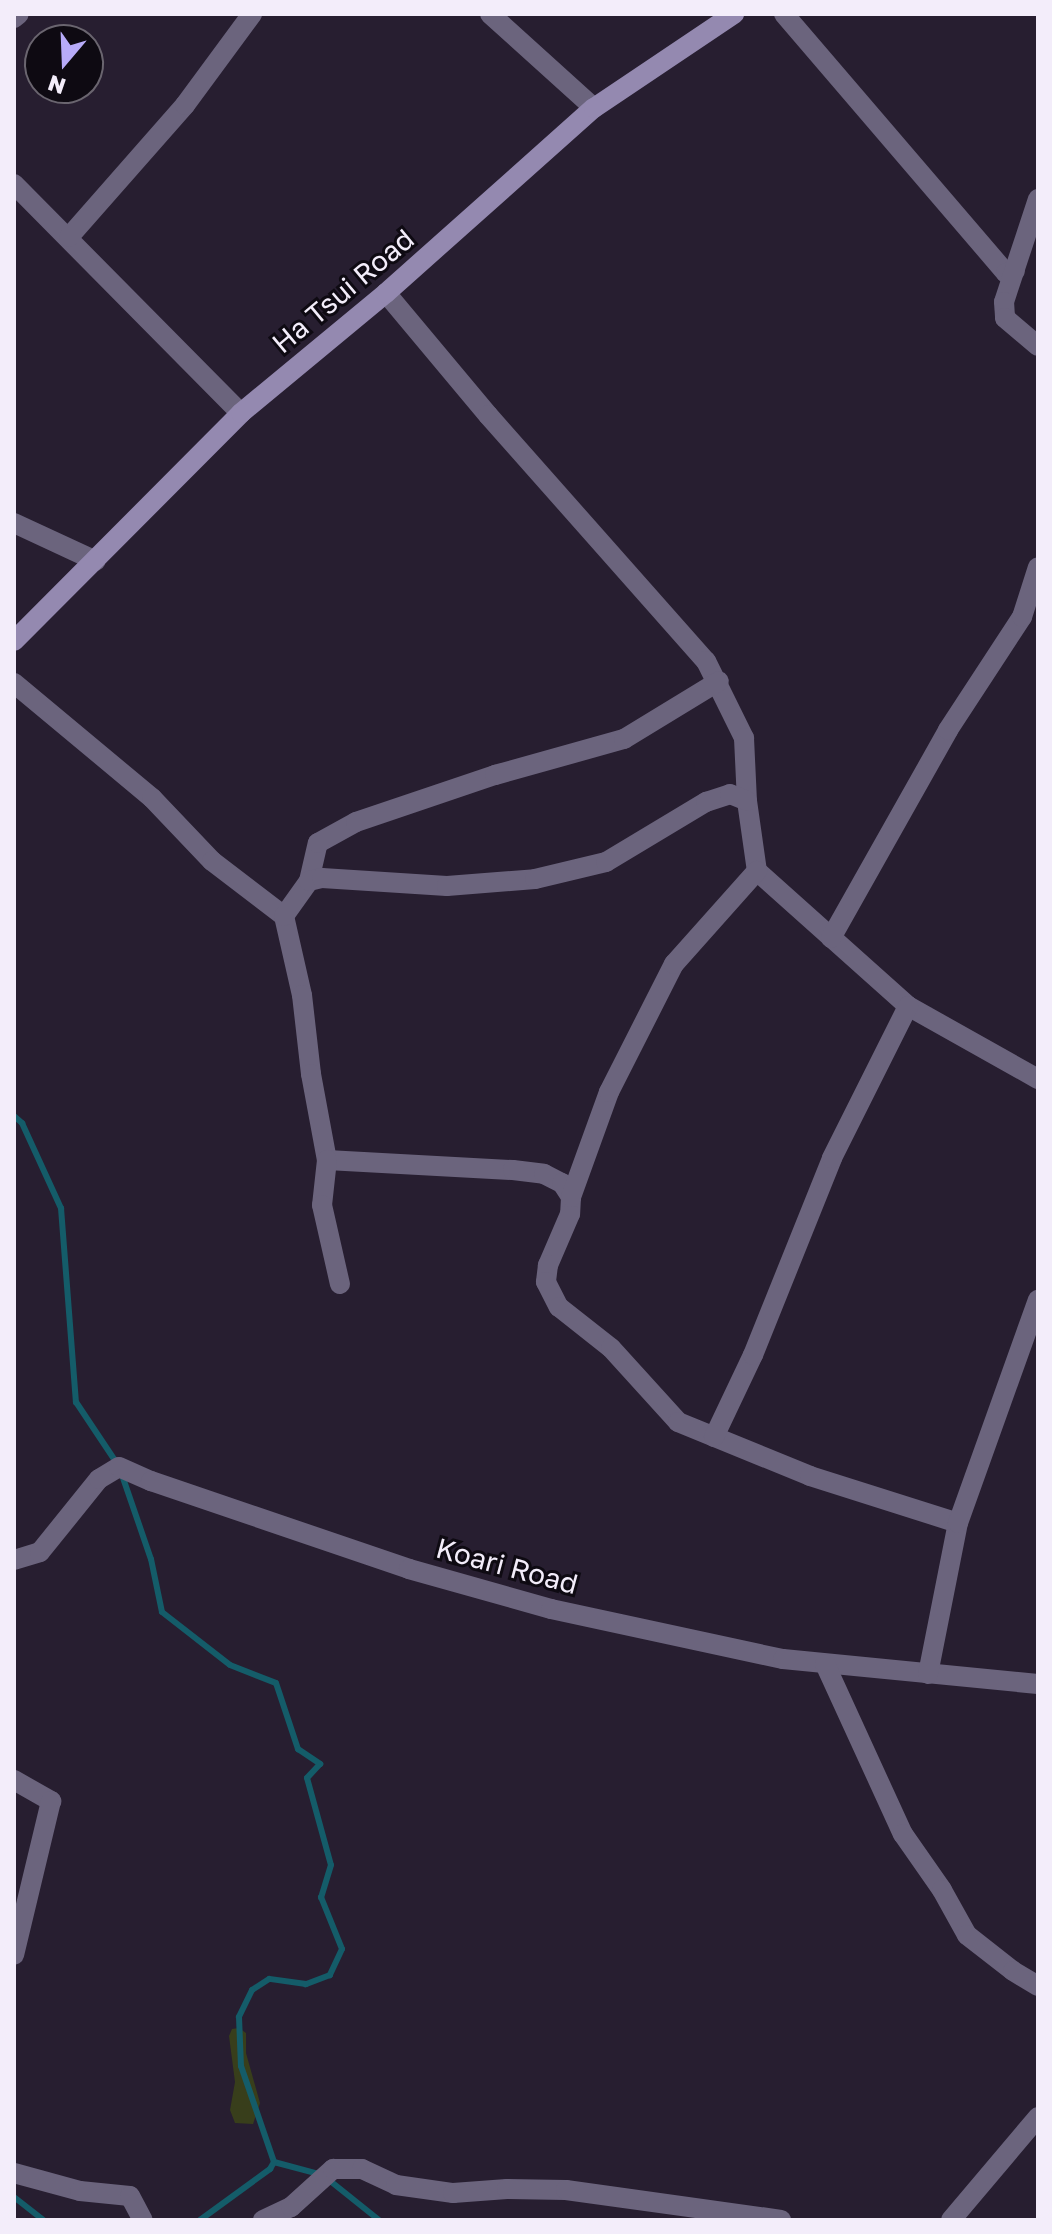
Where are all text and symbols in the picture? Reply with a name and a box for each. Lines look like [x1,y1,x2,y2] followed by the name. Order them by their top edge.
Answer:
[24,24,104,104] north arrow
[44,70,69,101] text: N
[265,222,421,360] street label: Ha Tsui Road
[432,1531,582,1601] street label: Koari Road

